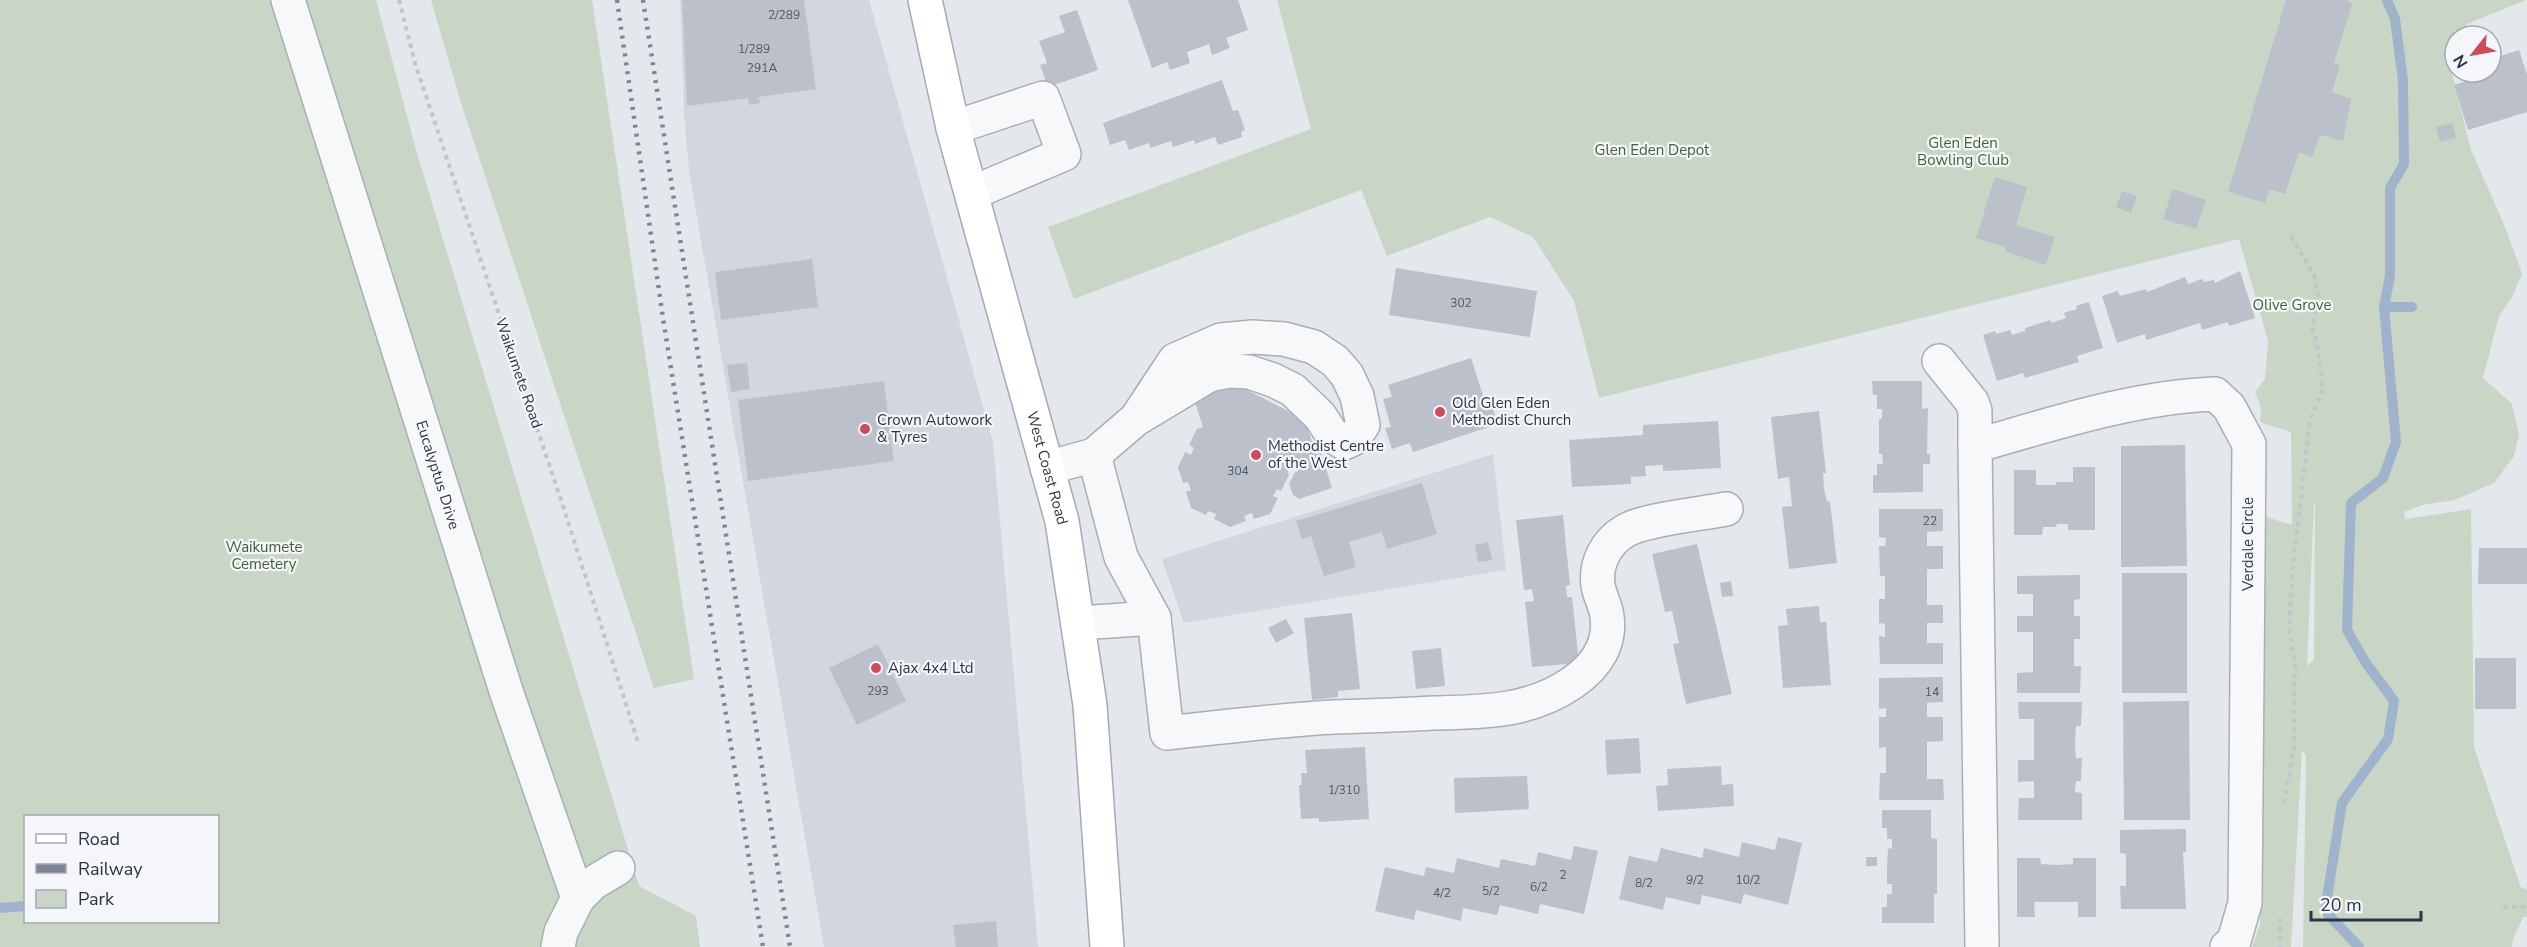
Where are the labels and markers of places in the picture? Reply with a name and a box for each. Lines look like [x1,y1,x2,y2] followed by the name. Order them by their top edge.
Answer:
[1452,393,1571,430] place label: Old Glen Eden Methodist Church
[1433,405,1447,419] marker: Old Glen Eden Methodist Church
[877,410,993,447] place label: Crown Autowork & Tyres
[858,422,872,436] marker: Crown Autowork & Tyres
[1268,436,1384,473] place label: Methodist Centre of the West
[1249,448,1263,462] marker: Methodist Centre of the West
[888,658,974,678] place label: Ajax 4x4 Ltd
[869,661,883,675] marker: Ajax 4x4 Ltd

